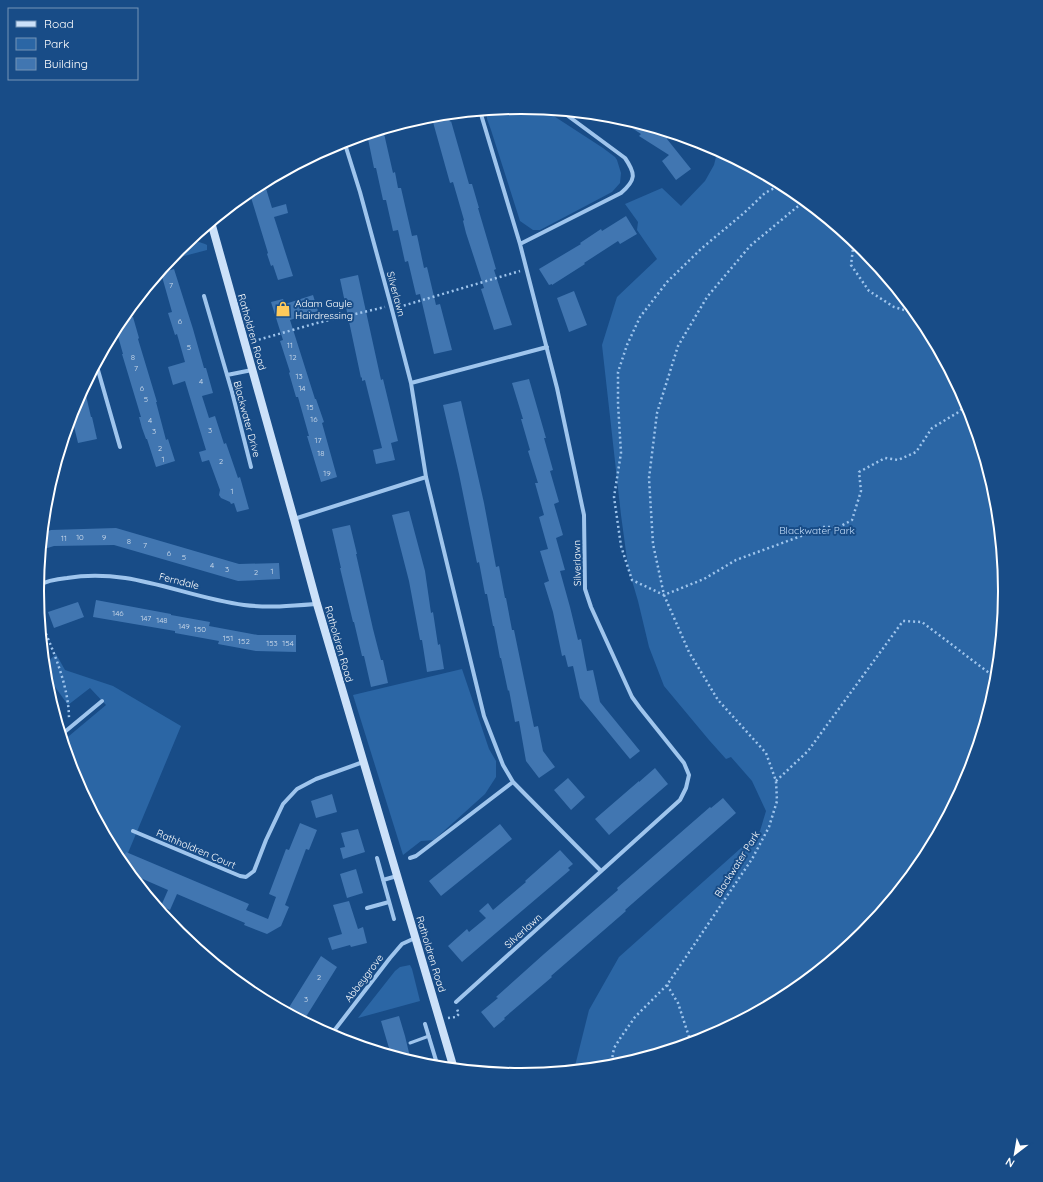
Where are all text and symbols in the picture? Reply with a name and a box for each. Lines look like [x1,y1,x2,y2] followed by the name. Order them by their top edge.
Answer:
[8,8,138,80] legend
[44,16,74,31] text: Road
[44,36,69,51] text: Park
[44,56,88,71] text: Building
[384,270,408,318] street label: Silverlawn
[169,280,173,290] house number: 7
[235,292,269,372] street label: Ratholdren Road
[295,297,353,322] place label: Adam Gayle Hairdressing
[274,300,292,318] shop icon: Adam Gayle Hairdressing
[178,316,183,326] house number: 6
[287,340,293,350] house number: 11
[187,342,191,352] house number: 5
[131,352,135,362] house number: 8
[289,352,297,362] house number: 12
[134,363,138,373] house number: 7
[295,371,303,381] house number: 13
[199,376,203,386] house number: 4
[231,379,264,459] street label: Blackwater Drive
[140,383,145,393] house number: 6
[298,383,306,393] house number: 14
[144,394,148,404] house number: 5
[306,402,314,412] house number: 15
[310,414,318,424] house number: 16
[148,415,152,425] house number: 4
[208,425,212,435] house number: 3
[152,426,156,436] house number: 3
[314,435,322,445] house number: 17
[158,443,163,453] house number: 2
[317,448,325,458] house number: 18
[162,454,165,464] house number: 1
[219,456,224,466] house number: 2
[323,468,331,478] house number: 19
[231,486,234,496] house number: 1
[779,524,855,537] park label: Blackwater Park
[76,532,84,542] house number: 10
[102,532,107,542] house number: 9
[61,533,67,543] house number: 11
[127,536,131,546] house number: 8
[143,540,147,550] house number: 7
[570,540,584,586] street label: Silverlawn
[167,548,172,558] house number: 6
[182,552,186,562] house number: 5
[210,560,214,570] house number: 4
[225,564,229,574] house number: 3
[271,566,274,576] house number: 1
[254,567,259,577] house number: 2
[158,570,201,592] street label: Ferndale
[322,604,356,684] street label: Ratholdren Road
[112,608,124,618] house number: 146
[141,613,151,623] house number: 147
[156,615,168,625] house number: 148
[178,621,190,631] house number: 149
[194,624,206,634] house number: 150
[223,633,233,643] house number: 151
[238,636,250,646] house number: 152
[266,638,278,648] house number: 153
[282,638,294,648] house number: 154
[154,826,238,872] street label: Rathholdren Court
[711,828,763,900] street label: Blackwater Park
[502,911,544,951] street label: Silverlawn
[413,914,449,994] street label: Ratholdren Road
[342,951,386,1004] street label: Abbeygrove
[317,972,322,982] house number: 2
[304,994,308,1004] house number: 3
[995,1134,1035,1174] north arrow
[1003,1154,1017,1171] text: N

